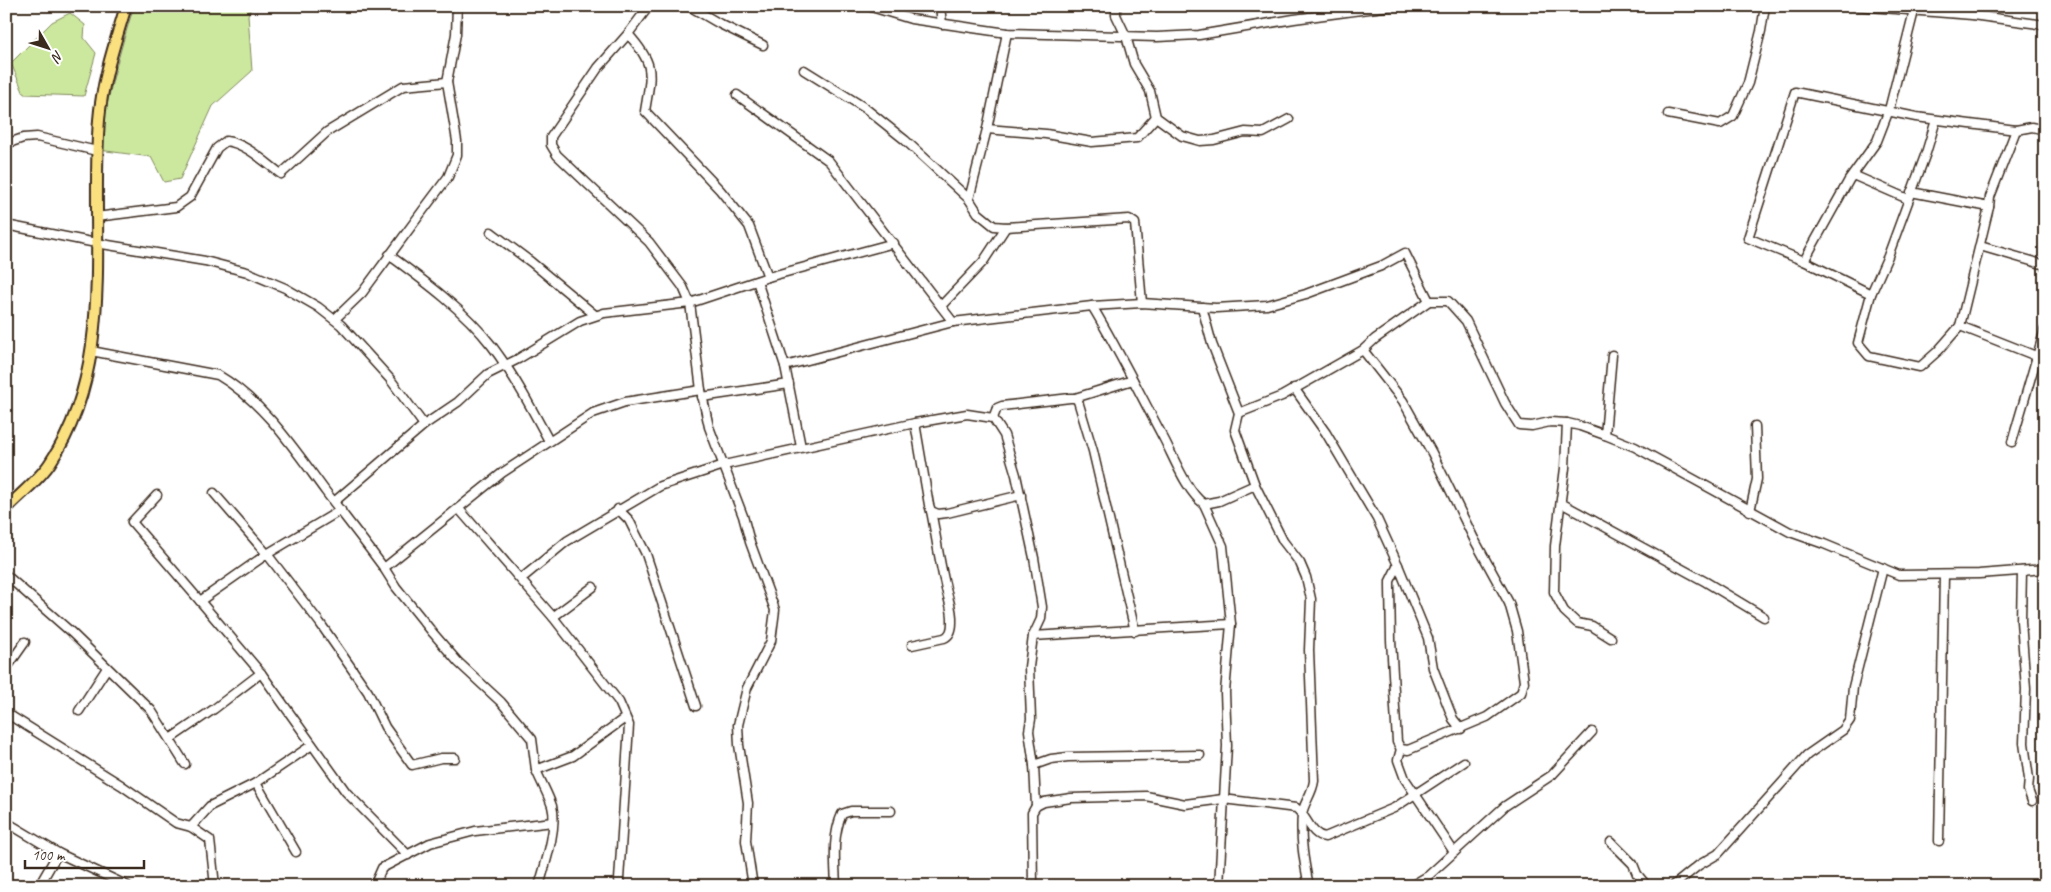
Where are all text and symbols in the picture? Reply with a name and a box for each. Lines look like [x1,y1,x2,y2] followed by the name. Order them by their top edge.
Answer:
[22,22,72,72] north arrow
[47,47,67,66] text: N
[25,837,144,869] scale bar
[32,846,66,865] text: 100 m

